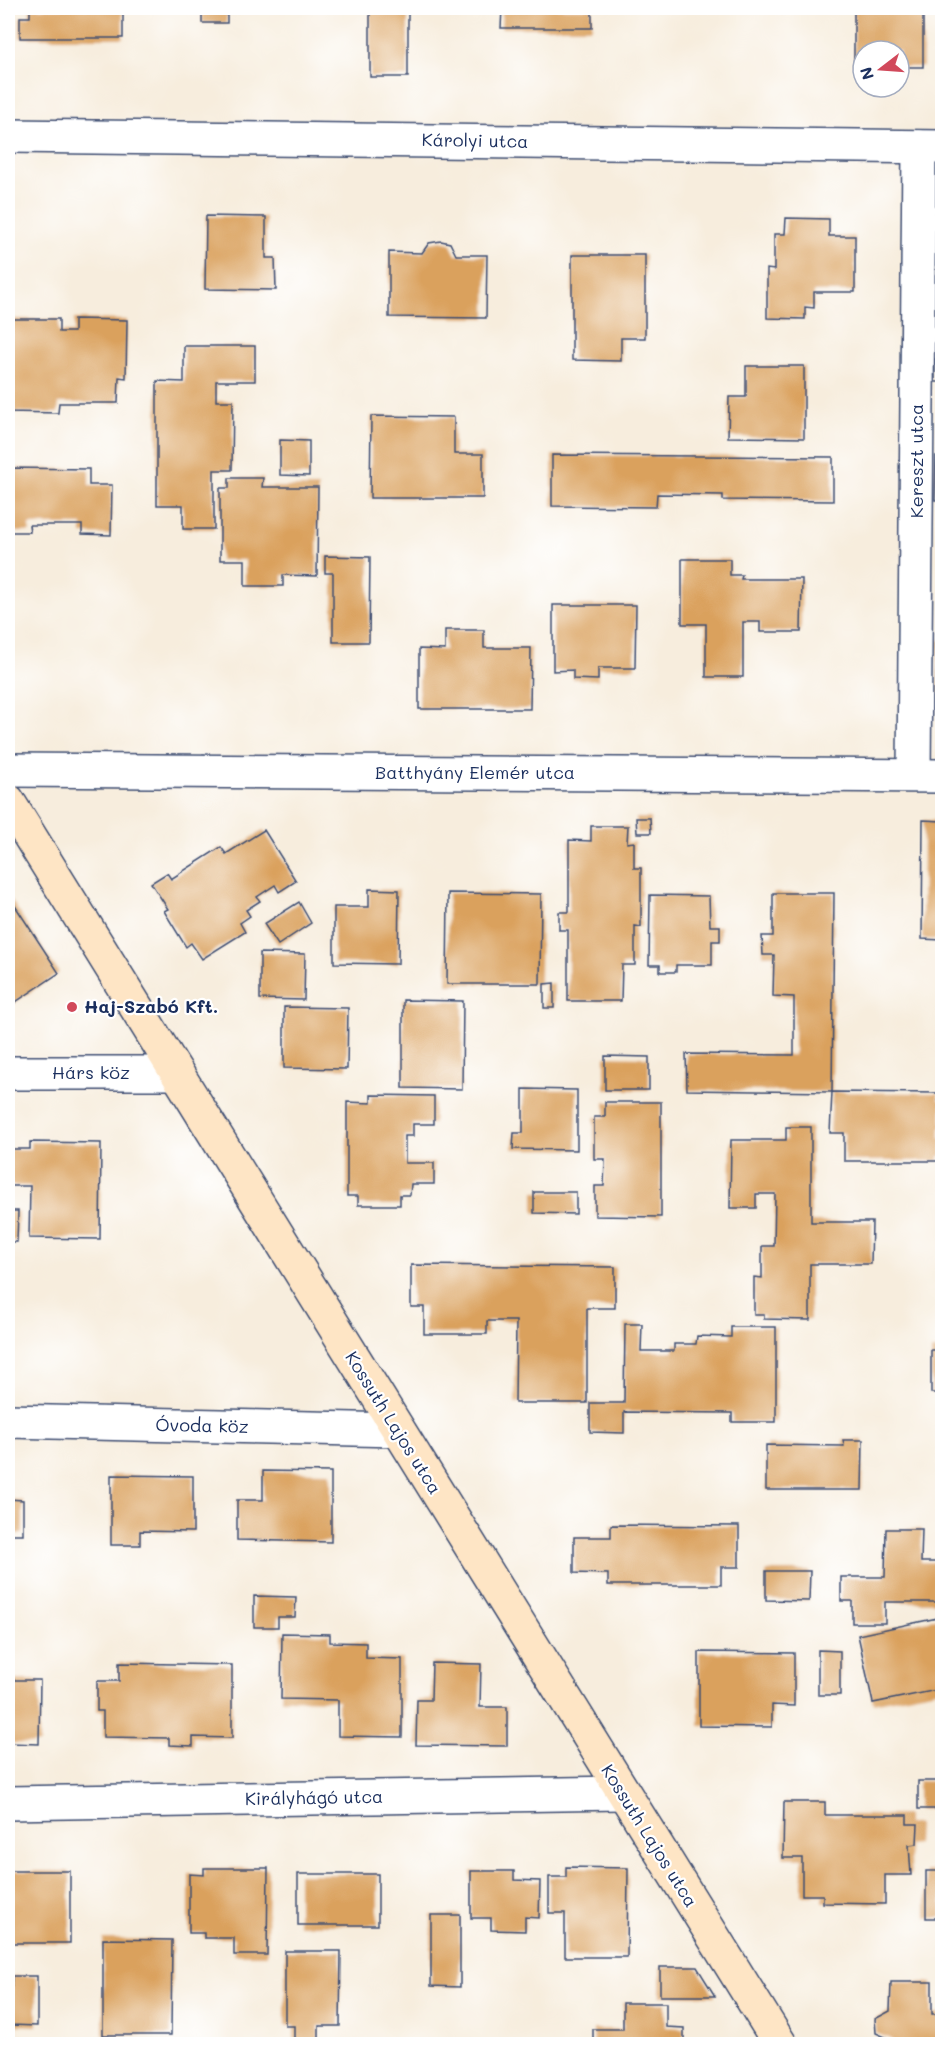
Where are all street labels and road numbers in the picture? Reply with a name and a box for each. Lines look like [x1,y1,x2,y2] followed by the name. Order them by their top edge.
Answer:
[422,127,529,153] street label: Károlyi utca
[904,404,928,518] street label: Kereszt utca
[375,760,575,784] street label: Batthyány Elemér utca
[52,1060,130,1084] street label: Hárs köz
[340,1346,448,1498] street label: Kossuth Lajos utca
[155,1412,249,1438] street label: Óvoda köz
[596,1759,704,1911] street label: Kossuth Lajos utca
[245,1784,383,1810] street label: Királyhágó utca

